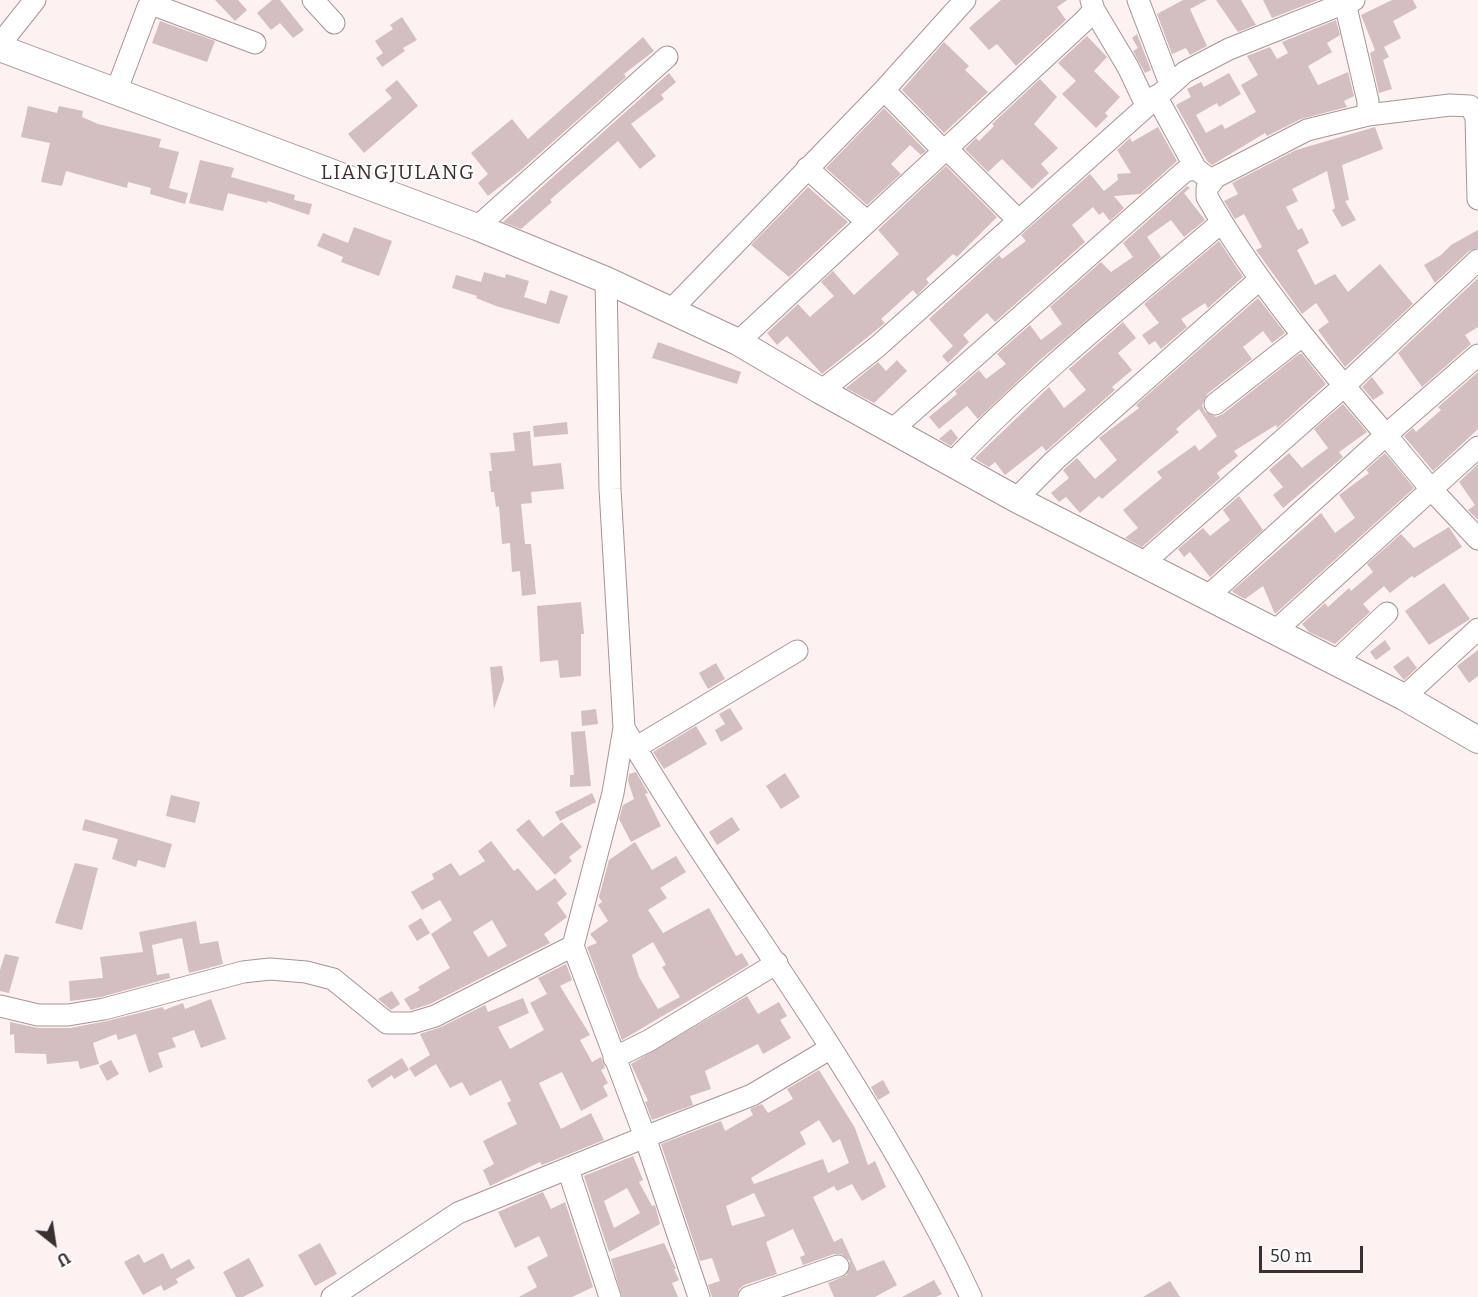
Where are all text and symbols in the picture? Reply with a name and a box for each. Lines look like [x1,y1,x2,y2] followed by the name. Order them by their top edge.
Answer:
[321,161,475,185] district label: LIANGJULANG
[24,1213,84,1273] north arrow
[1262,1234,1366,1272] scale bar
[1270,1245,1312,1267] text: 50 m
[53,1248,73,1270] text: U

